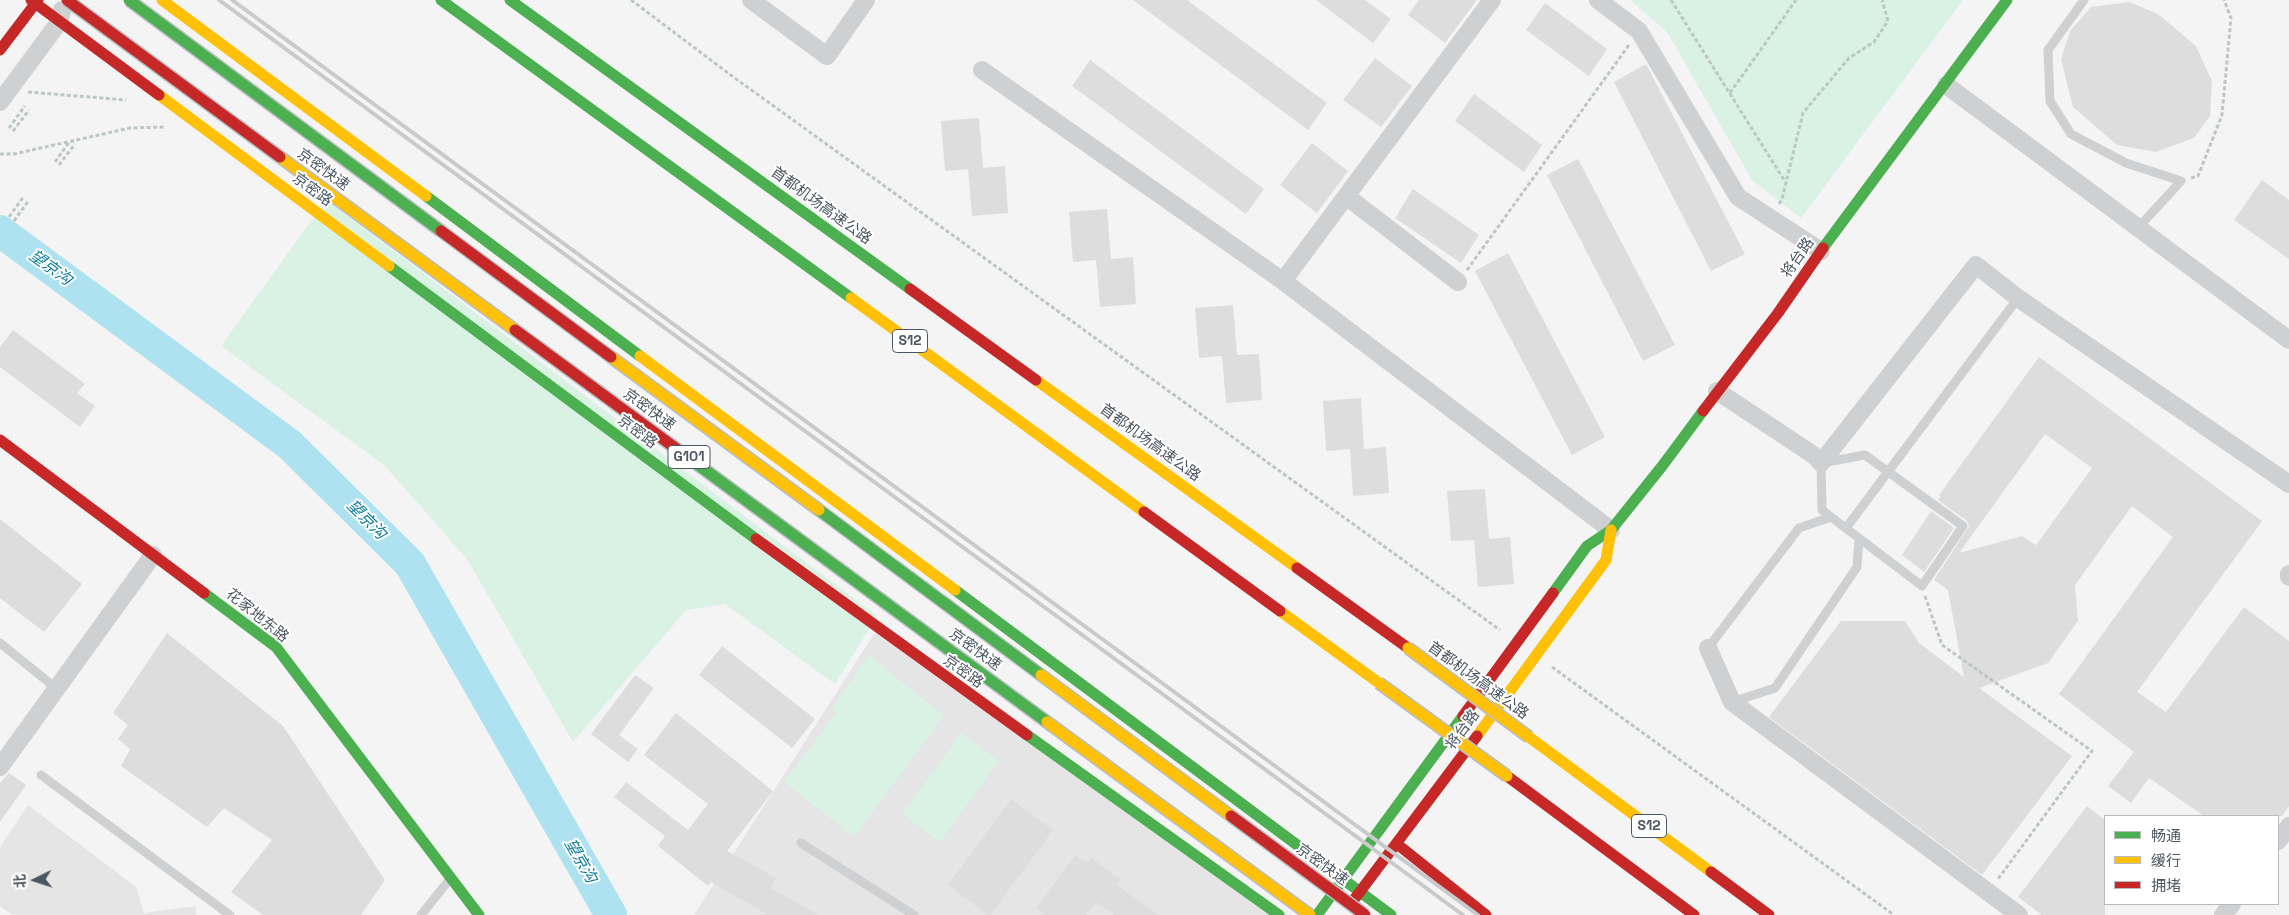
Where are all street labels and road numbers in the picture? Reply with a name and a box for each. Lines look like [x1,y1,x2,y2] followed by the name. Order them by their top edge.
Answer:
[293,145,353,195] street label: 京密快速
[767,163,875,249] street label: 首都机场高速公路
[289,169,335,211] street label: 京密路
[1778,234,1818,282] street label: 将台路
[892,330,928,352] road number: S12
[619,385,679,435] street label: 京密快速
[1096,400,1204,486] street label: 首都机场高速公路
[614,411,660,453] street label: 京密路
[668,446,710,468] road number: G101
[222,585,292,647] street label: 花家地东路
[945,625,1005,675] street label: 京密快速
[1424,638,1532,724] street label: 首都机场高速公路
[939,652,987,692] street label: 京密路
[1442,707,1484,753] street label: 将台路
[1632,814,1666,838] road number: S12
[1292,840,1352,890] street label: 京密快速

